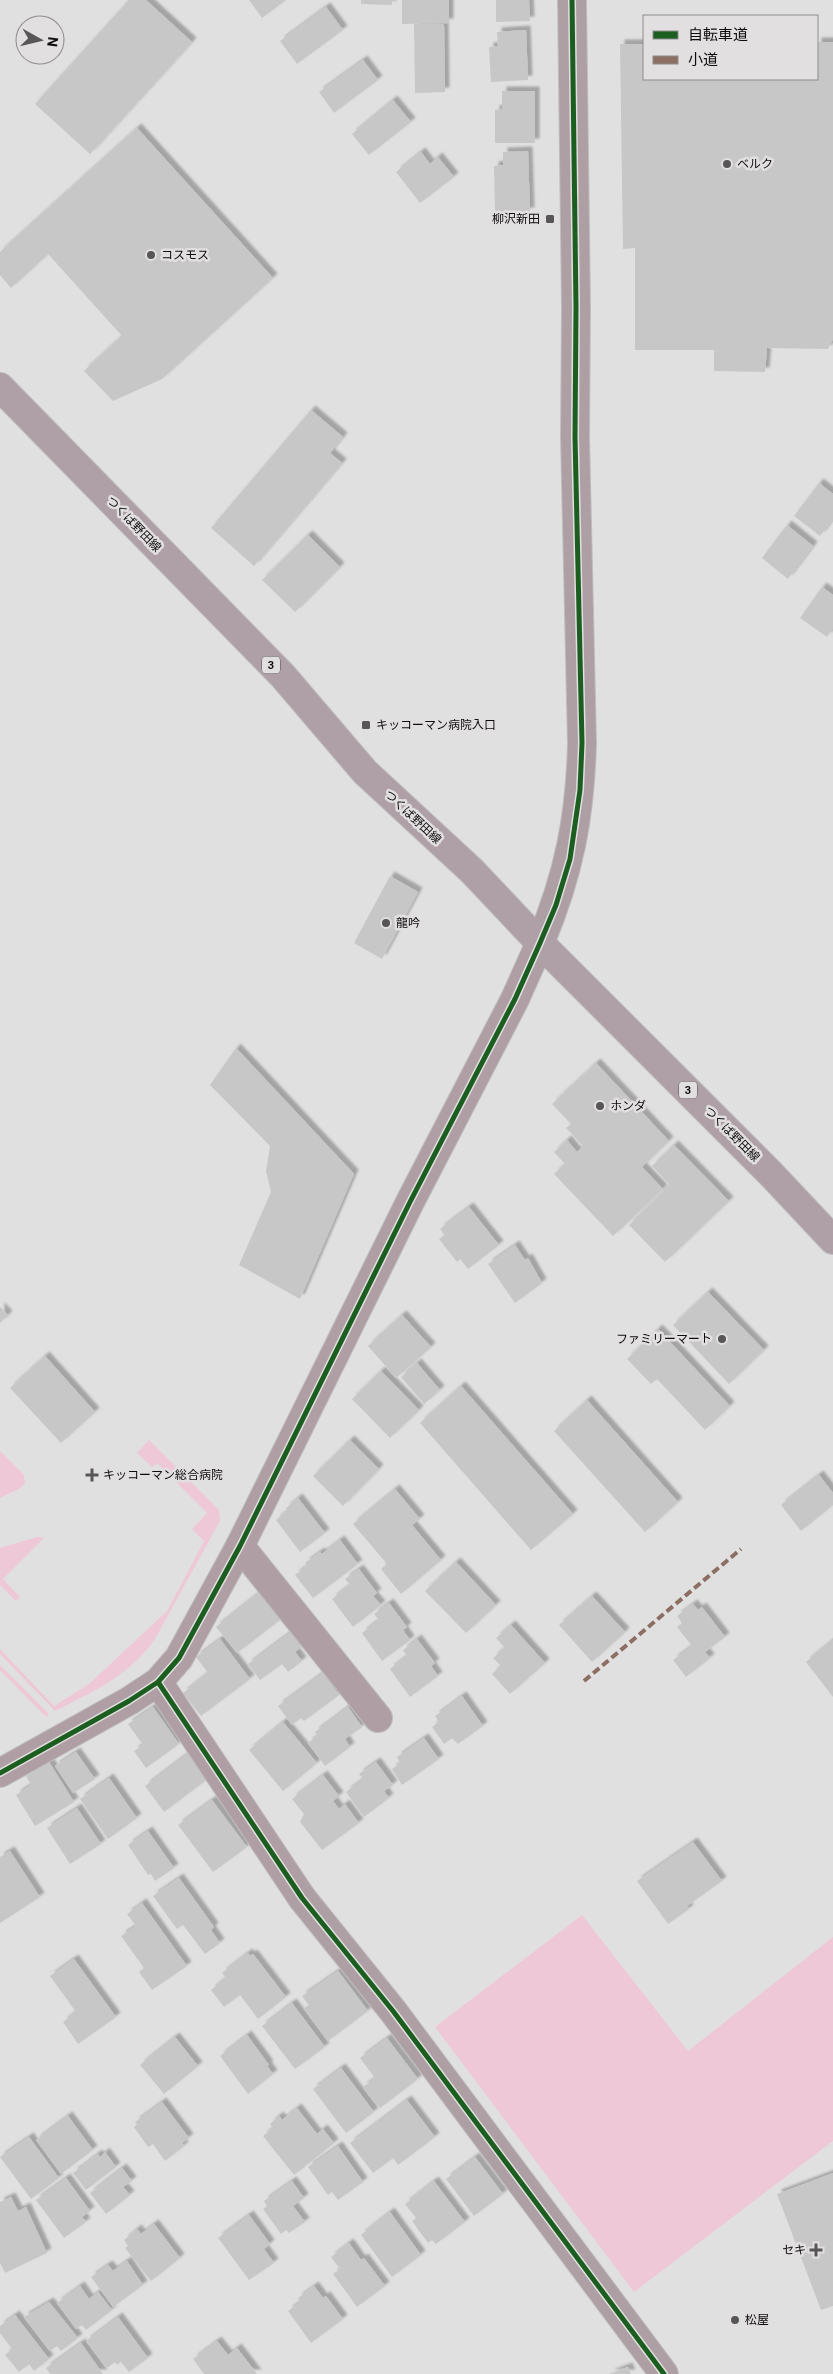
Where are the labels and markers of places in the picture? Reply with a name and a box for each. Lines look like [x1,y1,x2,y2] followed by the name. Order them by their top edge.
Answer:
[737,157,773,171] place label: ベルク
[721,158,733,170] marker: ベルク
[492,212,540,226] place label: 柳沢新田
[544,213,556,225] marker: 柳沢新田
[161,248,209,262] place label: コスモス
[145,249,157,261] marker: コスモス
[376,718,496,732] place label: キッコーマン病院入口
[360,719,372,731] marker: キッコーマン病院入口
[396,916,420,930] place label: 龍吟
[380,917,392,929] marker: 龍吟
[610,1099,646,1113] place label: ホンダ
[594,1100,606,1112] marker: ホンダ
[616,1332,712,1346] place label: ファミリーマート
[716,1333,728,1345] marker: ファミリーマート
[85,1468,99,1482] marker: キッコーマン総合病院
[103,1468,223,1482] place label: キッコーマン総合病院
[782,2243,806,2257] place label: セキ
[810,2244,822,2256] marker: セキ
[745,2313,769,2327] place label: 松屋
[729,2314,741,2326] marker: 松屋

